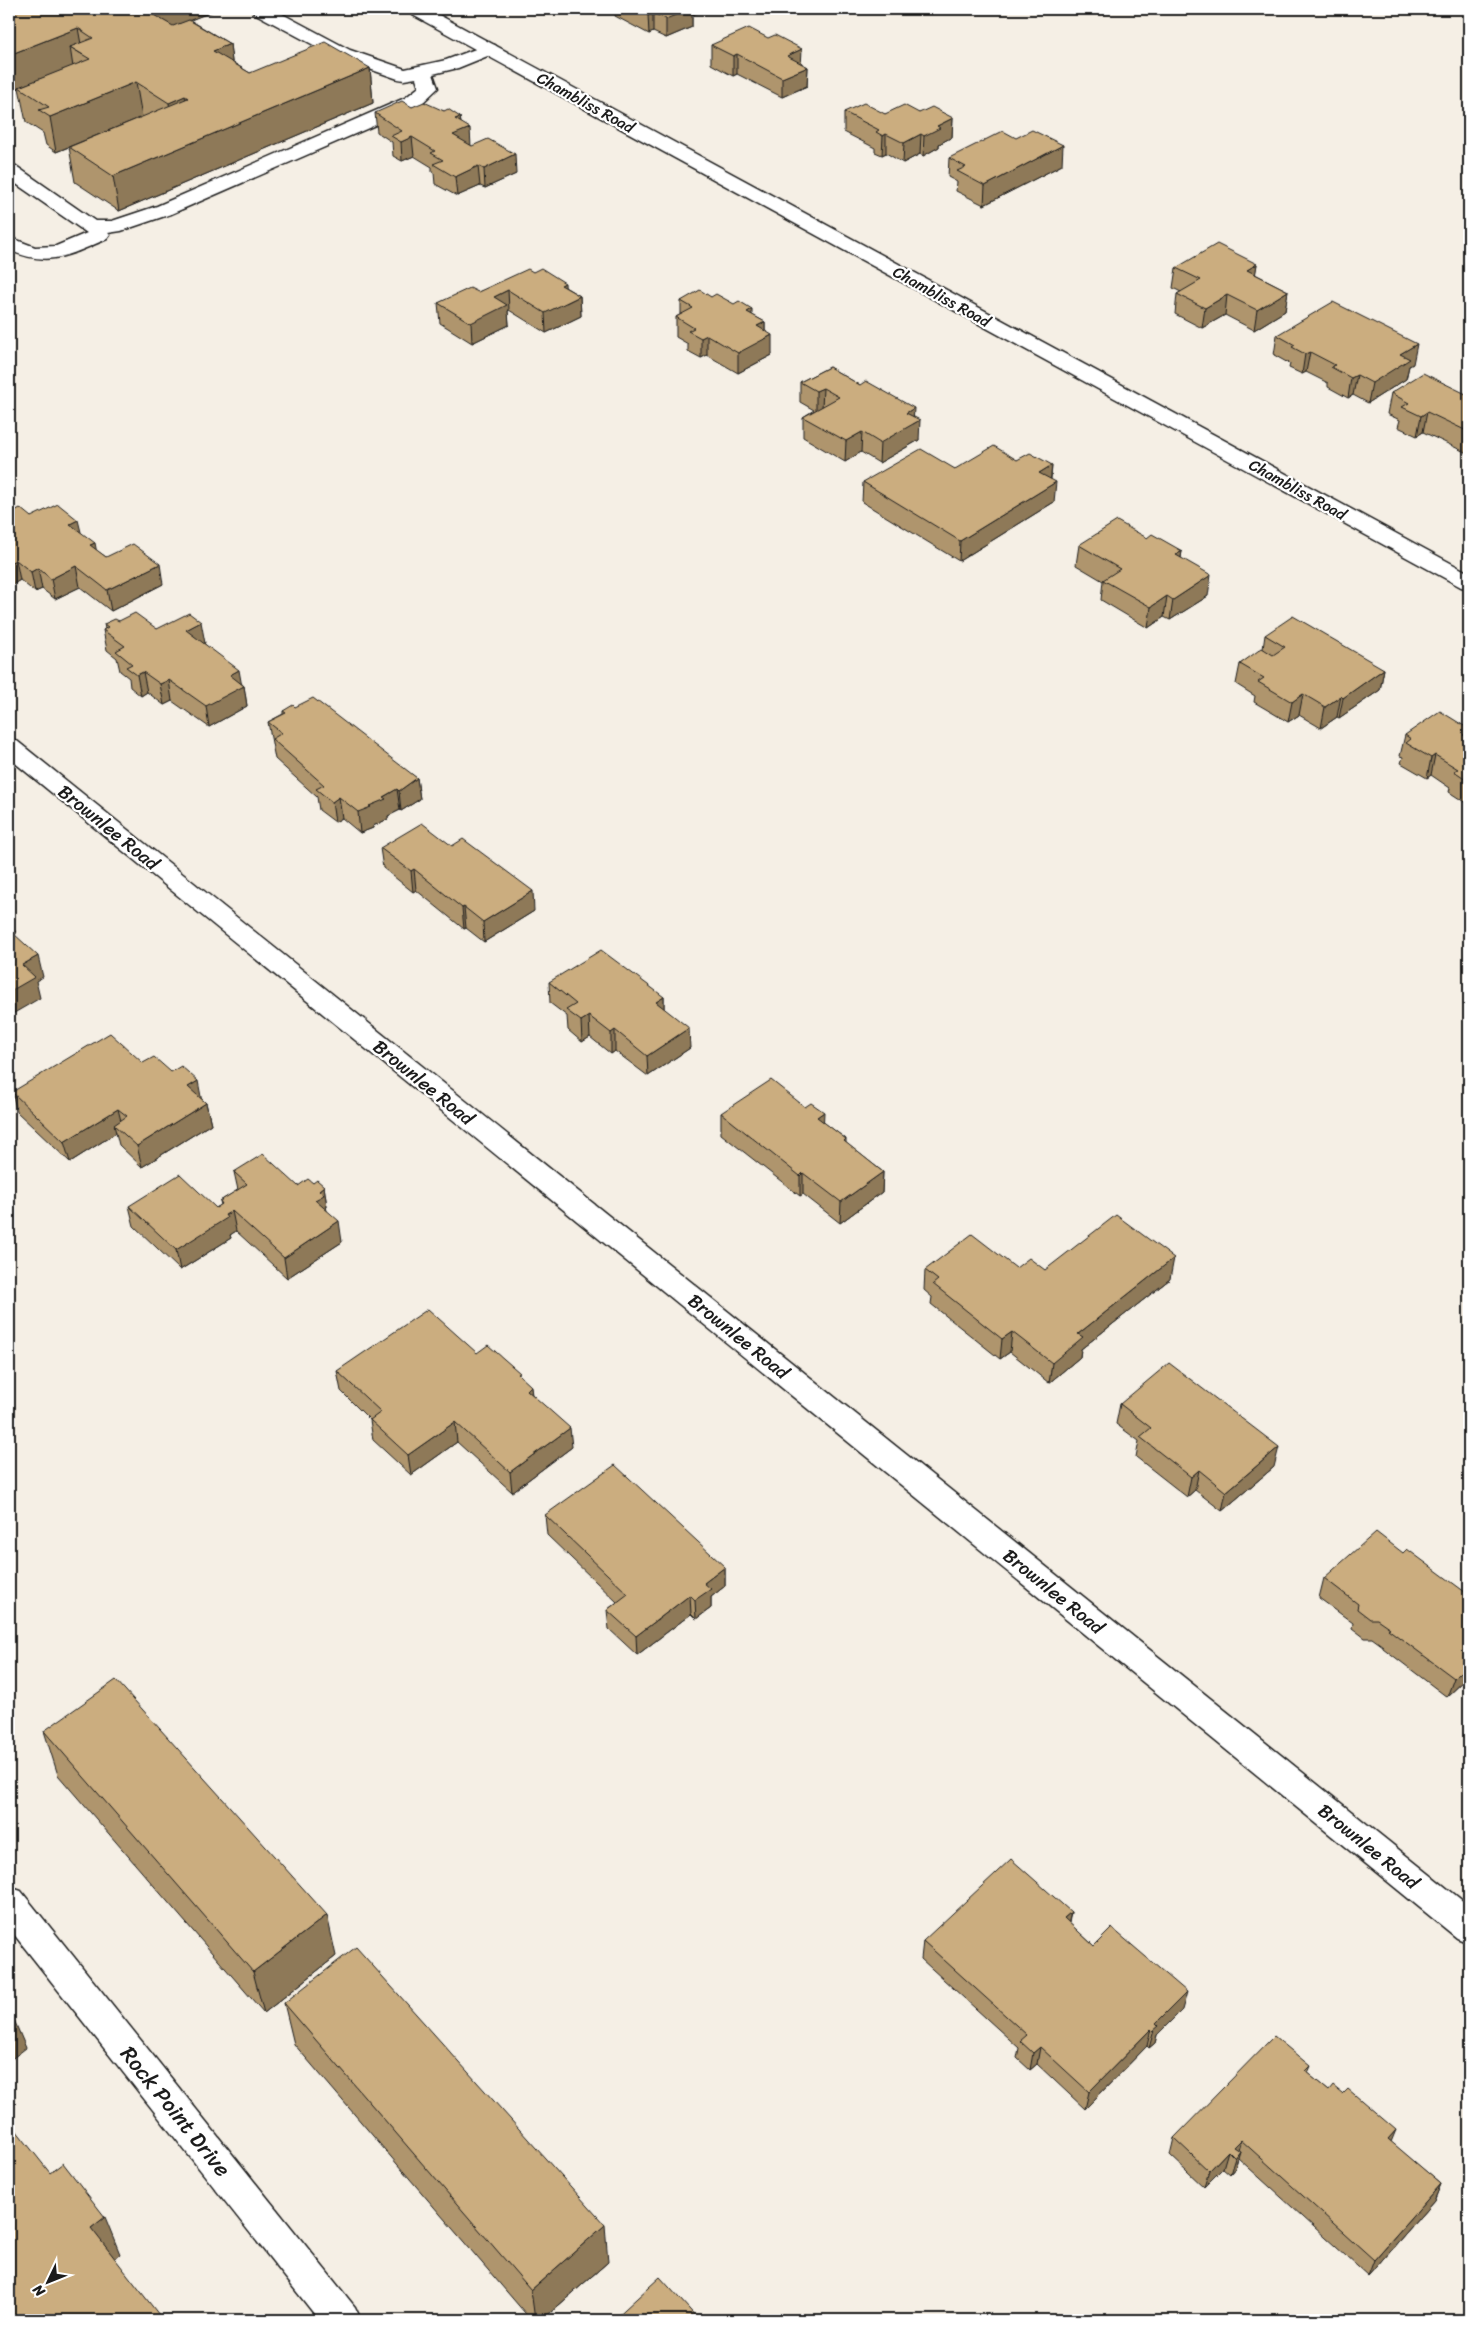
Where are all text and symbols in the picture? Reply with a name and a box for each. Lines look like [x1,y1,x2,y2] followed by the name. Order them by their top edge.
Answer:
[531,63,642,142] street label: Chambliss Road
[887,257,998,336] street label: Chambliss Road
[1243,450,1354,529] street label: Chambliss Road
[51,776,168,880] street label: Brownlee Road
[366,1031,483,1135] street label: Brownlee Road
[681,1285,798,1389] street label: Brownlee Road
[996,1540,1113,1644] street label: Brownlee Road
[1311,1795,1428,1899] street label: Brownlee Road
[110,2037,241,2186] street label: Rock Point Drive
[22,2256,72,2306] north arrow
[26,2278,52,2303] text: N

